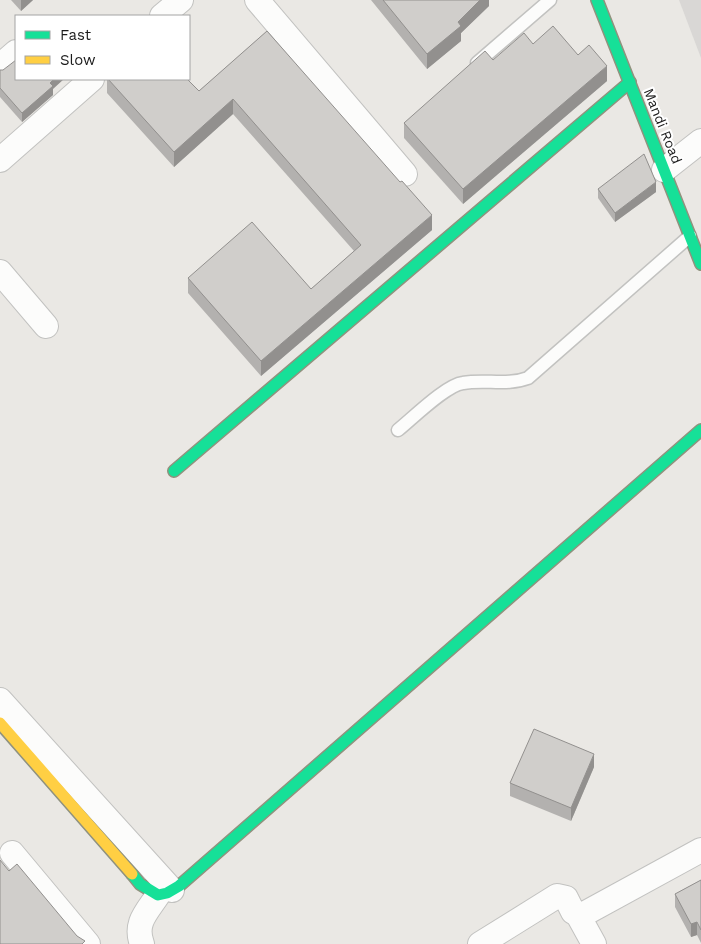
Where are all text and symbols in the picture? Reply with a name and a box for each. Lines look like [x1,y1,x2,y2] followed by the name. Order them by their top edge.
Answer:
[15,15,190,80] legend
[60,26,92,44] text: Fast
[60,51,96,69] text: Slow
[641,86,685,166] street label: Mandi Road

